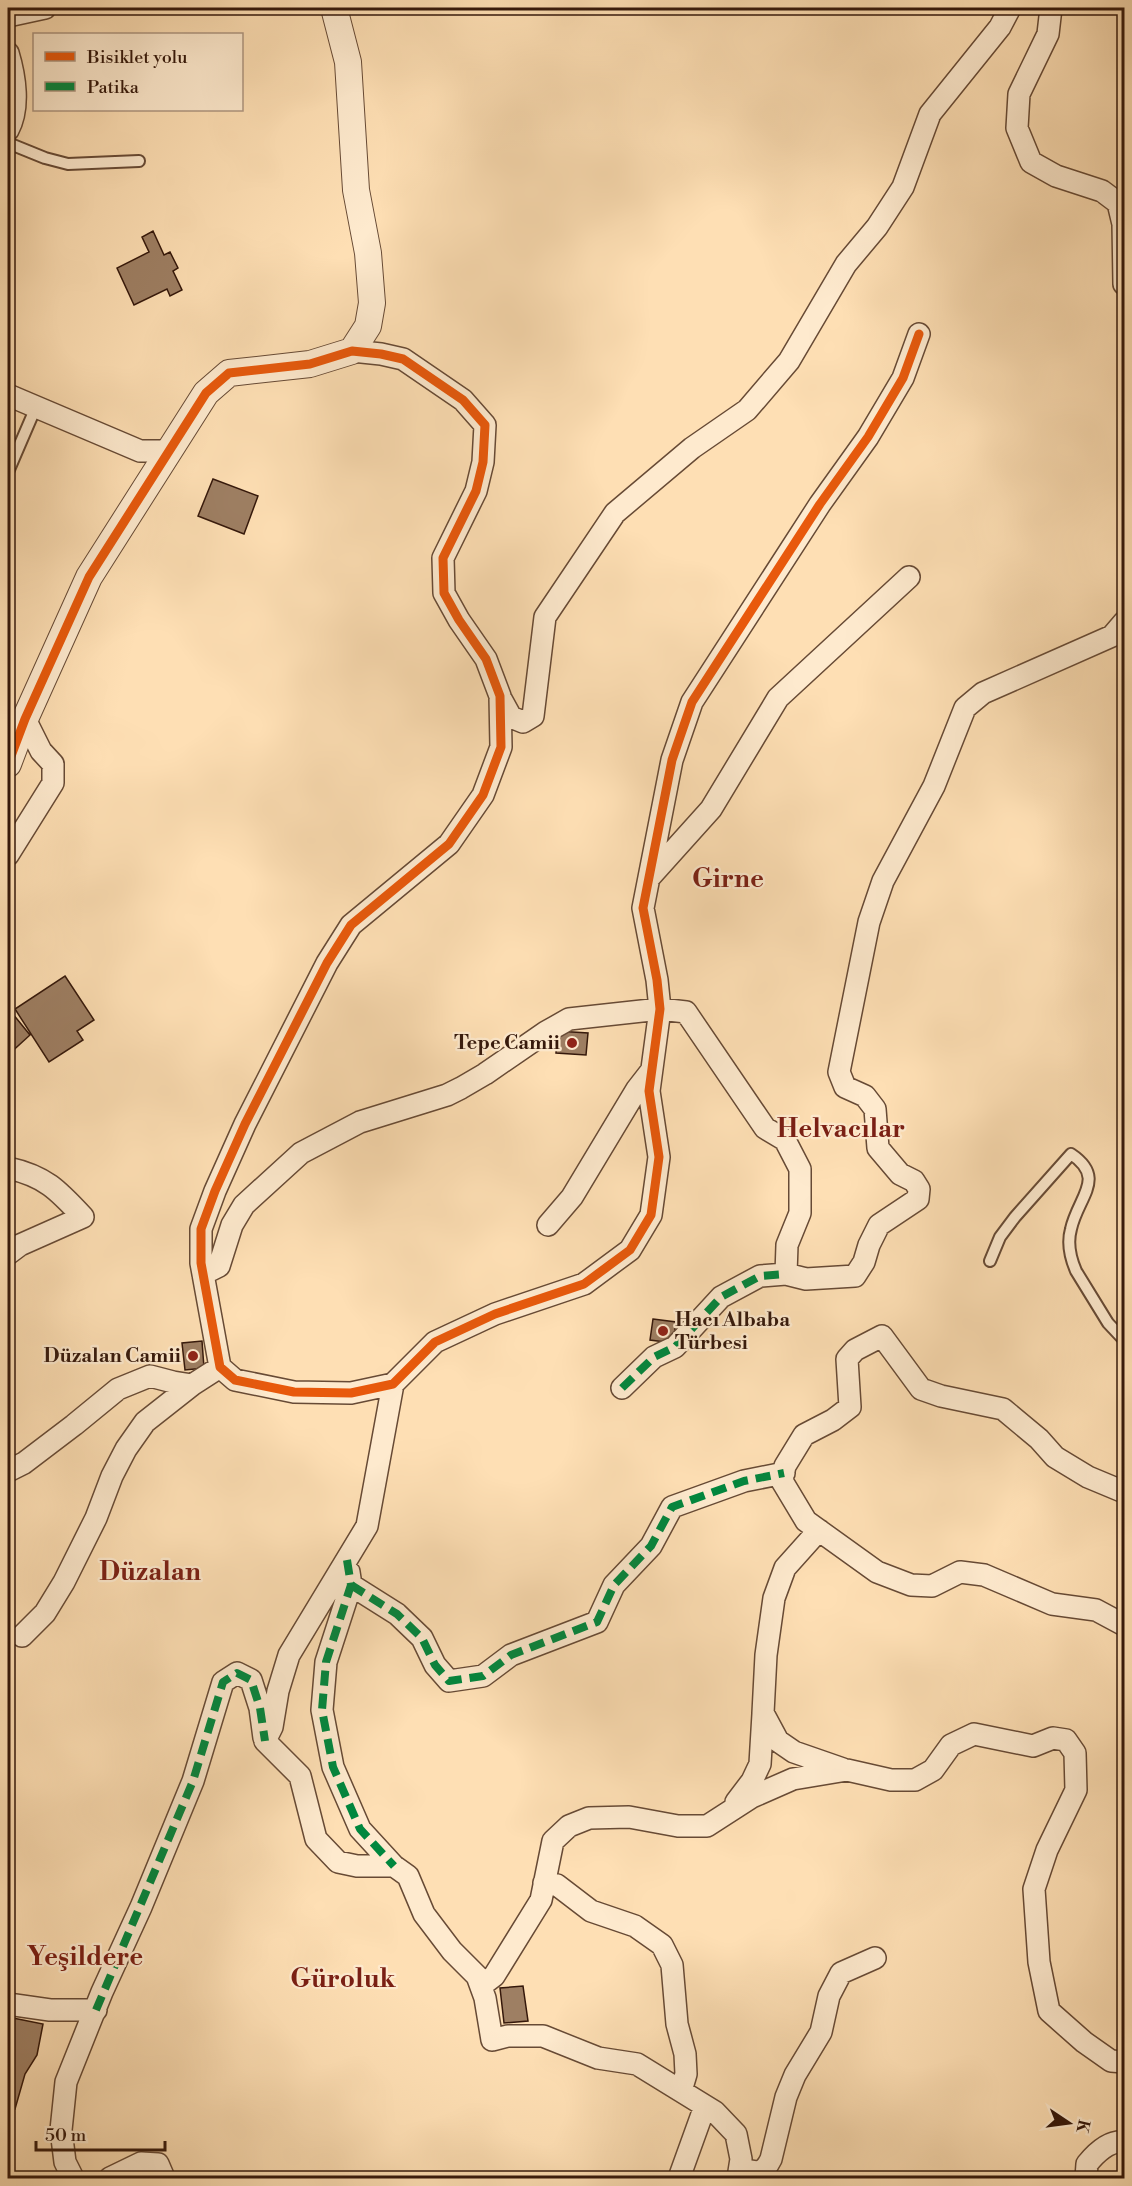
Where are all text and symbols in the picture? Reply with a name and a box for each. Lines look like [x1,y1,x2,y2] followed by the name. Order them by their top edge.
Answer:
[33,33,243,111] legend
[86,46,188,69] text: Bisiklet yolu
[87,76,140,99] text: Patika
[692,863,764,895] district label: Girne
[454,1031,561,1056] place label: Tepe Camii
[565,1036,579,1050] marker: Tepe Camii
[777,1113,905,1145] district label: Helvacılar
[675,1308,790,1356] place label: Hacı Albaba Türbesi
[656,1324,670,1338] marker: Hacı Albaba Türbesi
[44,1344,182,1369] place label: Düzalan Camii
[186,1349,200,1363] marker: Düzalan Camii
[99,1556,201,1588] district label: Düzalan
[27,1941,143,1973] district label: Yeşildere
[290,1963,397,1995] district label: Güroluk
[1039,2093,1099,2153] north arrow
[36,2114,165,2152] scale bar
[1071,2118,1094,2136] text: K
[45,2124,87,2147] text: 50 m

